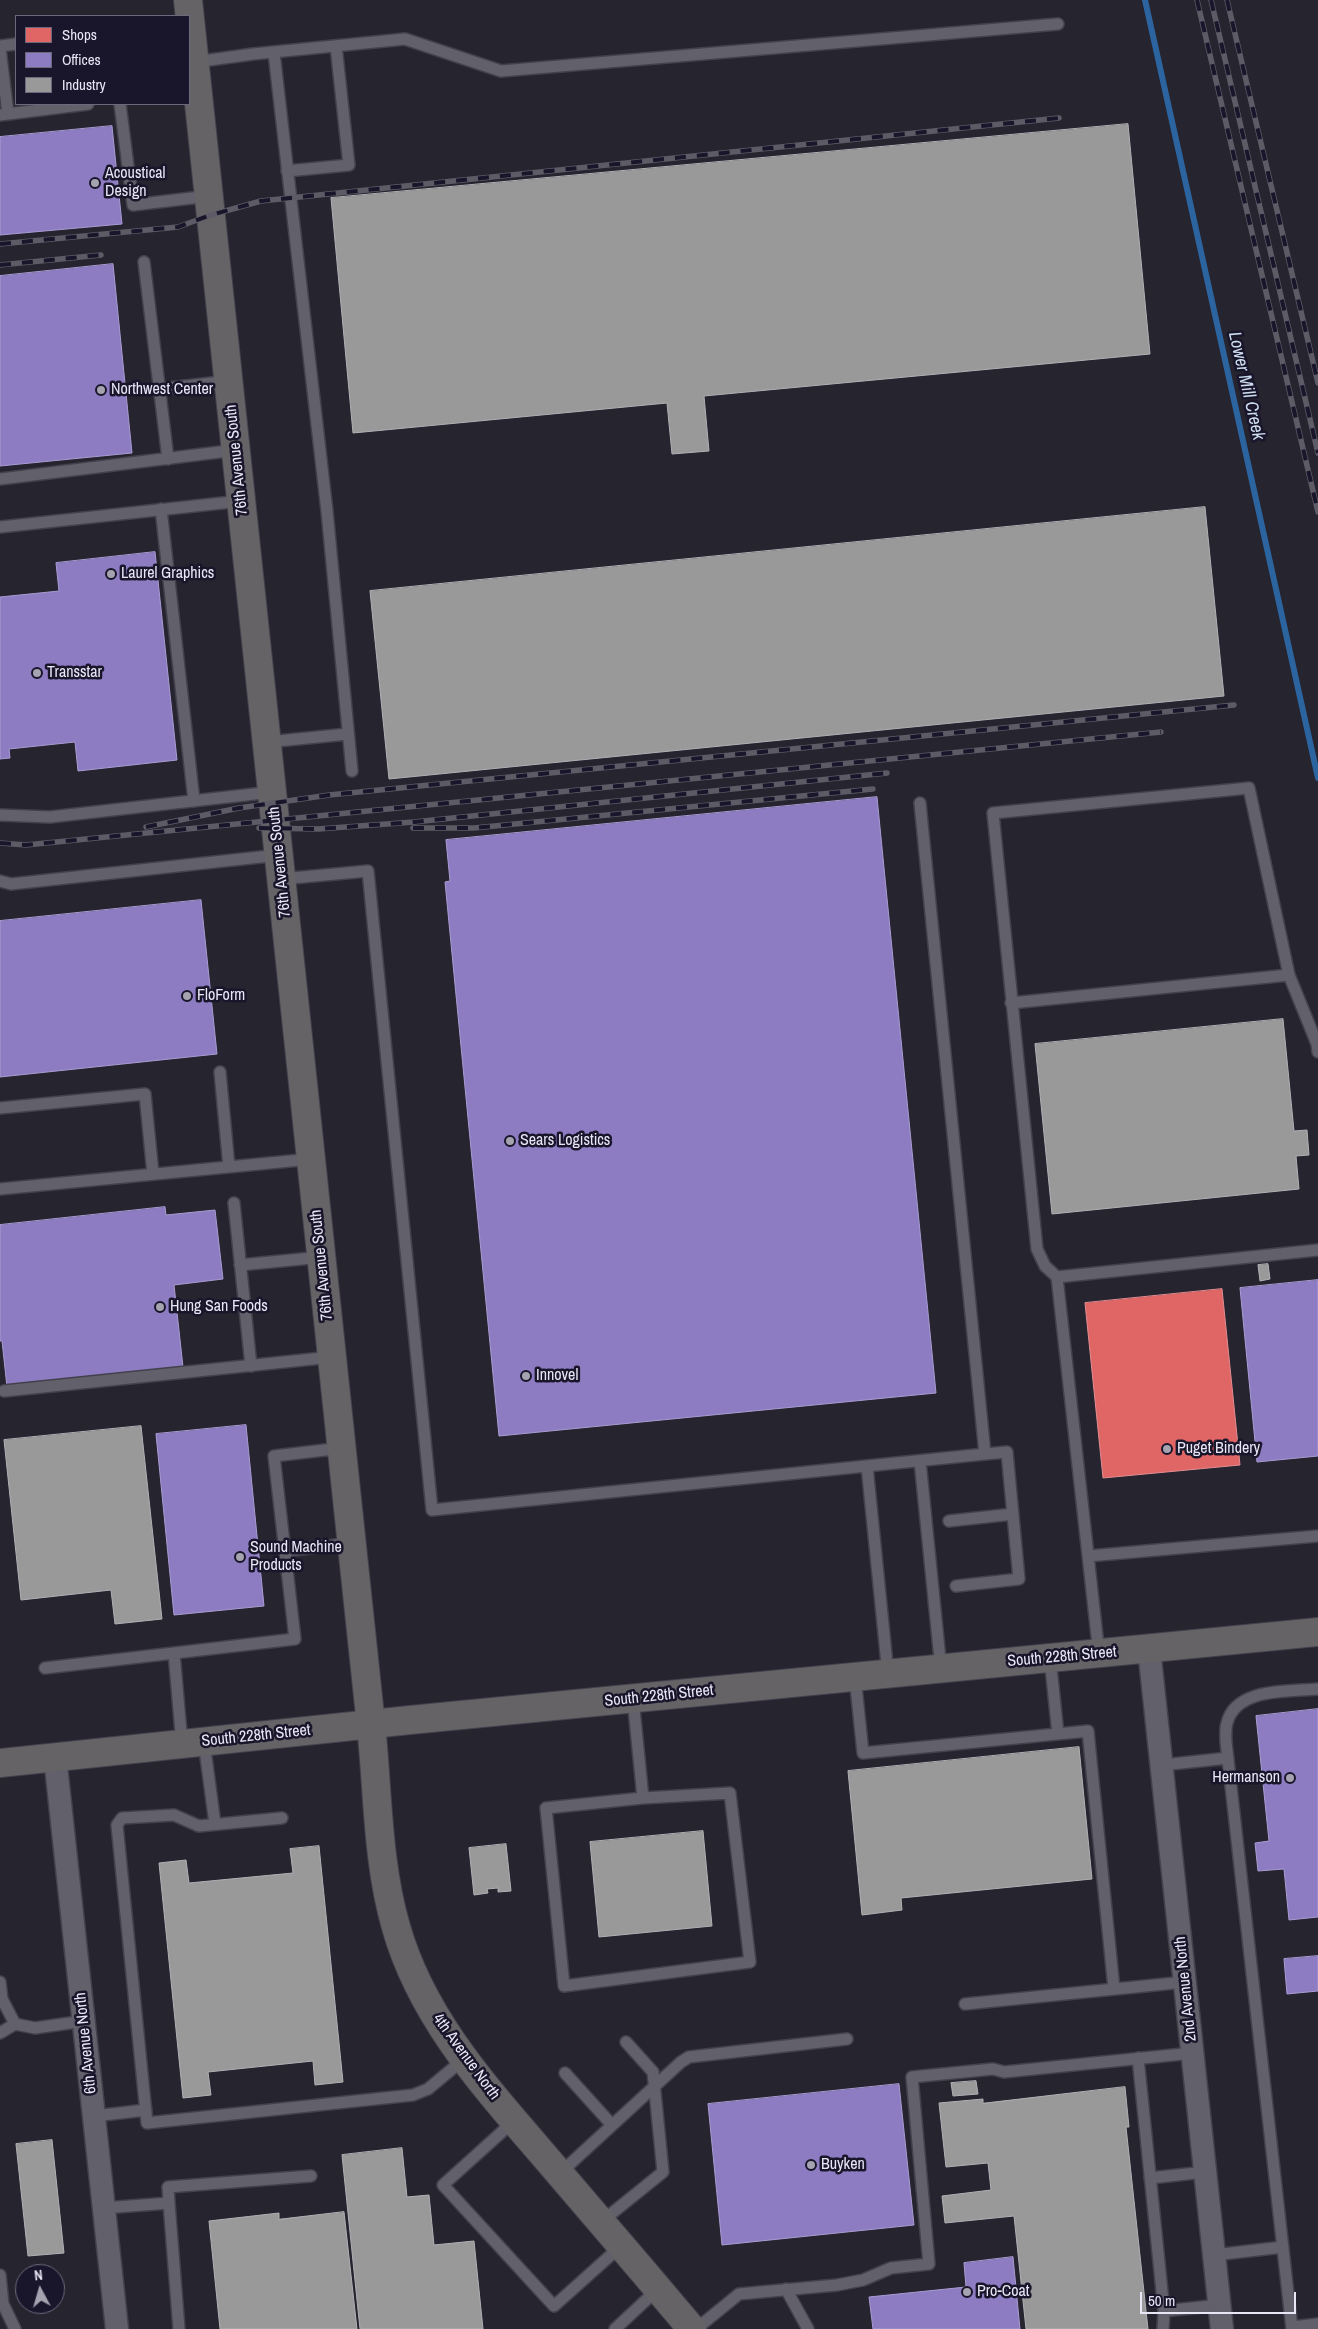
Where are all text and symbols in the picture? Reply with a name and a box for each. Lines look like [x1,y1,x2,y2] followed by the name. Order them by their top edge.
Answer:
[15,15,190,105] legend
[62,24,97,45] text: Shops
[62,49,101,70] text: Offices
[62,74,106,95] text: Industry
[105,164,166,202] place label: Acoustical Design
[89,177,101,189] marker: Acoustical Design
[1223,330,1269,442] water label: Lower Mill Creek
[111,380,213,400] place label: Northwest Center
[95,384,107,396] marker: Northwest Center
[222,404,252,516] street label: 76th Avenue South
[121,564,214,584] place label: Laurel Graphics
[105,568,117,580] marker: Laurel Graphics
[47,663,102,683] place label: Transstar
[31,667,43,679] marker: Transstar
[265,806,295,918] street label: 76th Avenue South
[197,986,245,1006] place label: FloForm
[181,990,193,1002] marker: FloForm
[520,1131,610,1151] place label: Sears Logistics
[504,1135,516,1147] marker: Sears Logistics
[307,1209,337,1321] street label: 76th Avenue South
[170,1297,268,1317] place label: Hung San Foods
[154,1301,166,1313] marker: Hung San Foods
[536,1366,578,1386] place label: Innovel
[520,1370,532,1382] marker: Innovel
[1177,1439,1260,1459] place label: Puget Bindery
[1161,1443,1173,1455] marker: Puget Bindery
[250,1538,342,1576] place label: Sound Machine Products
[234,1551,246,1563] marker: Sound Machine Products
[1007,1643,1117,1671] street label: South 228th Street
[604,1681,714,1711] street label: South 228th Street
[201,1721,311,1751] street label: South 228th Street
[1212,1768,1280,1788] place label: Hermanson
[1284,1772,1296,1784] marker: Hermanson
[1171,1936,1201,2042] street label: 2nd Avenue North
[71,1991,101,2095] street label: 6th Avenue North
[428,2010,504,2104] street label: 4th Avenue North
[821,2155,865,2175] place label: Buyken
[805,2159,817,2171] marker: Buyken
[15,2264,65,2314] north arrow
[33,2266,44,2284] text: N
[977,2282,1029,2302] place label: Pro-Coat
[1143,2282,1299,2314] scale bar
[961,2286,973,2298] marker: Pro-Coat
[1148,2290,1175,2311] text: 50 m

